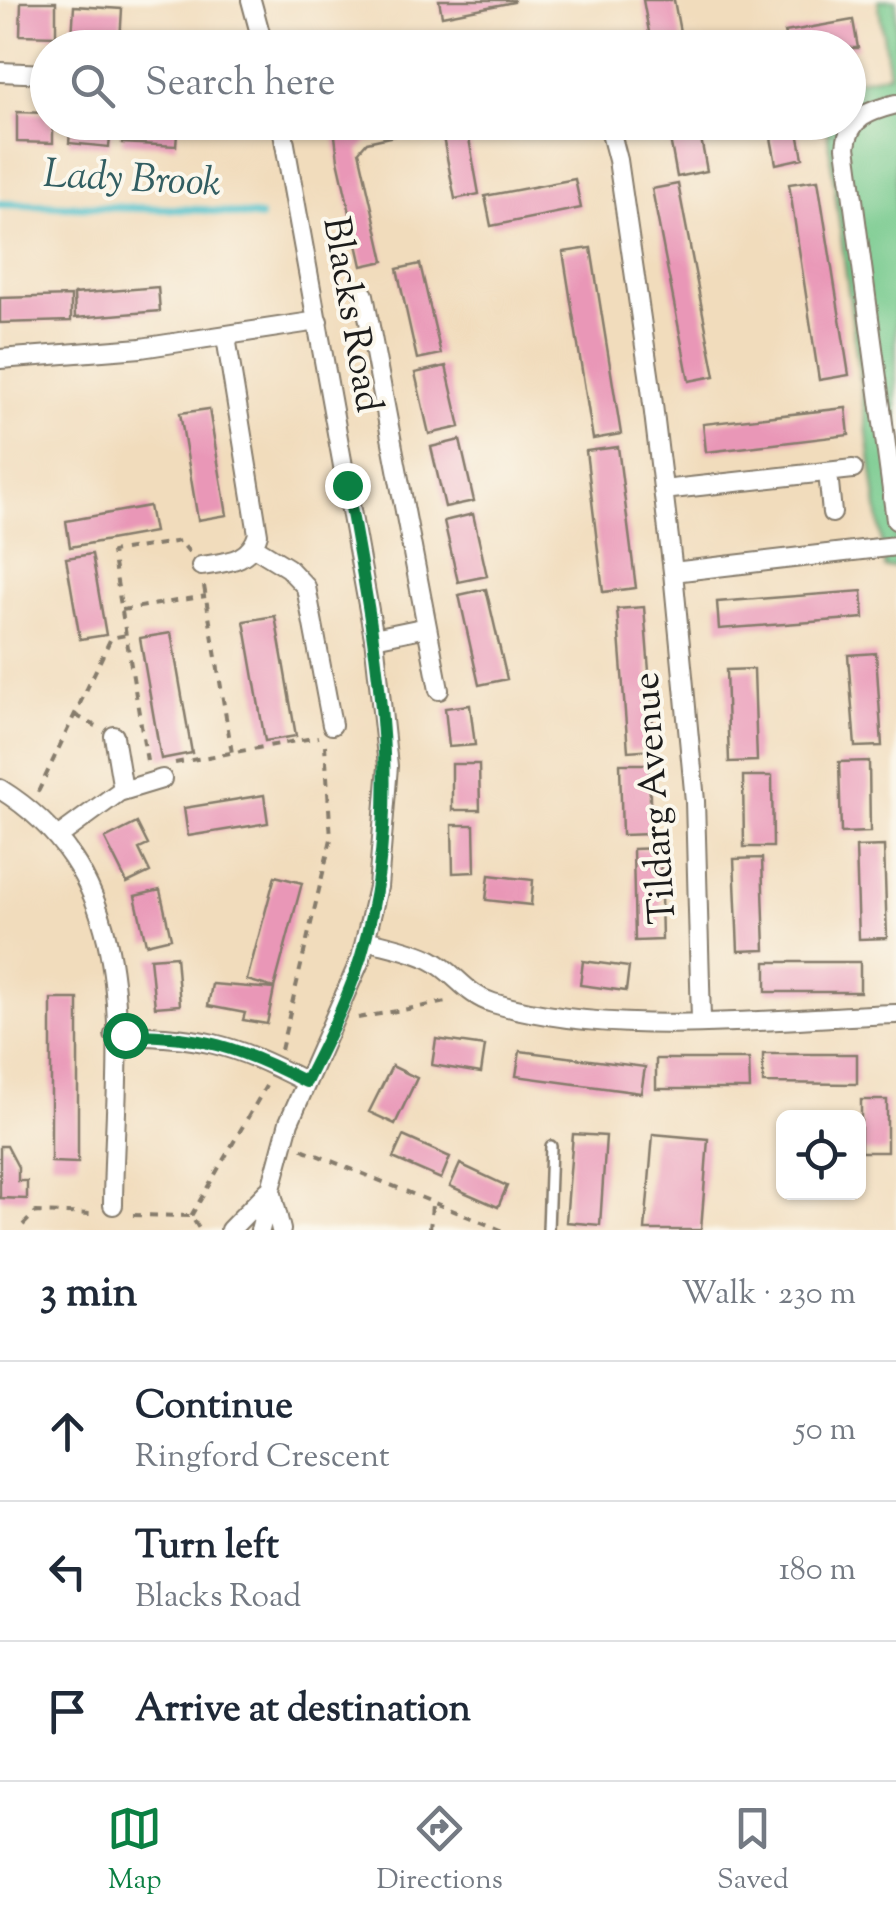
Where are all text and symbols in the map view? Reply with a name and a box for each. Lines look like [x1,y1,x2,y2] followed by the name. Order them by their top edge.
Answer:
[30,30,866,140] search box
[65,58,120,113] icon: search
[145,58,336,112] text: Search here
[42,148,222,214] water label: Lady Brook
[306,213,394,417] street label: Blacks Road
[325,463,371,509] route end
[621,670,693,926] street label: Tildarg Avenue
[103,1013,149,1059] route start
[776,1110,866,1200] map controls
[776,1110,866,1200] button: locate
[40,1265,137,1325] text: 3 min
[681,1272,856,1318] text: Walk · 230 m
[135,1381,293,1435] text: Continue
[40,1404,95,1459] icon: ahead
[795,1408,856,1454] text: 50 m
[135,1435,390,1481] text: Ringford Crescent
[135,1521,279,1575] text: Turn left
[40,1544,95,1599] icon: left
[779,1548,856,1594] text: 180 m
[135,1575,301,1621] text: Blacks Road
[40,1684,95,1739] icon: arrive
[135,1684,471,1738] text: Arrive at destination
[107,1801,162,1901] tab: Map
[376,1801,503,1901] tab: Directions
[717,1801,789,1901] tab: Saved

